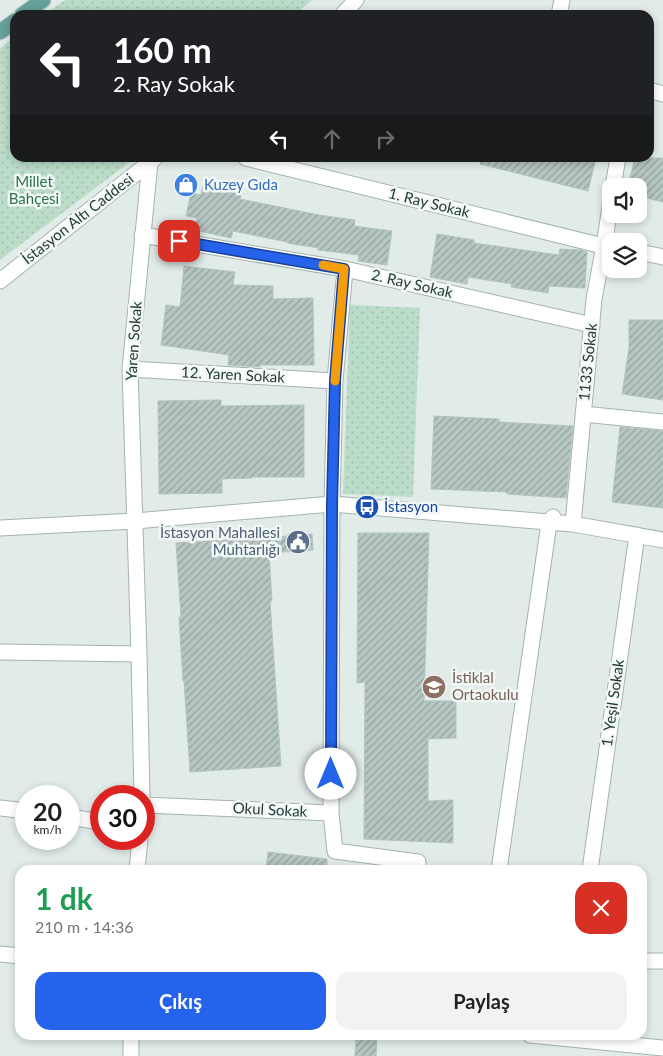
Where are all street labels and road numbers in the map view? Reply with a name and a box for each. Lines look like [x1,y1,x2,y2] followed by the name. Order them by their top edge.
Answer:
[18,169,137,267] street label: İstasyon Altı Caddesi
[387,183,472,221] street label: 1. Ray Sokak
[370,265,455,301] street label: 2. Ray Sokak
[121,300,145,381] street label: Yaren Sokak
[574,322,600,402] street label: 1133 Sokak
[181,362,286,386] street label: 12. Yaren Sokak
[597,658,627,748] street label: 1. Yeşil Sokak
[232,798,308,820] street label: Okul Sokak

